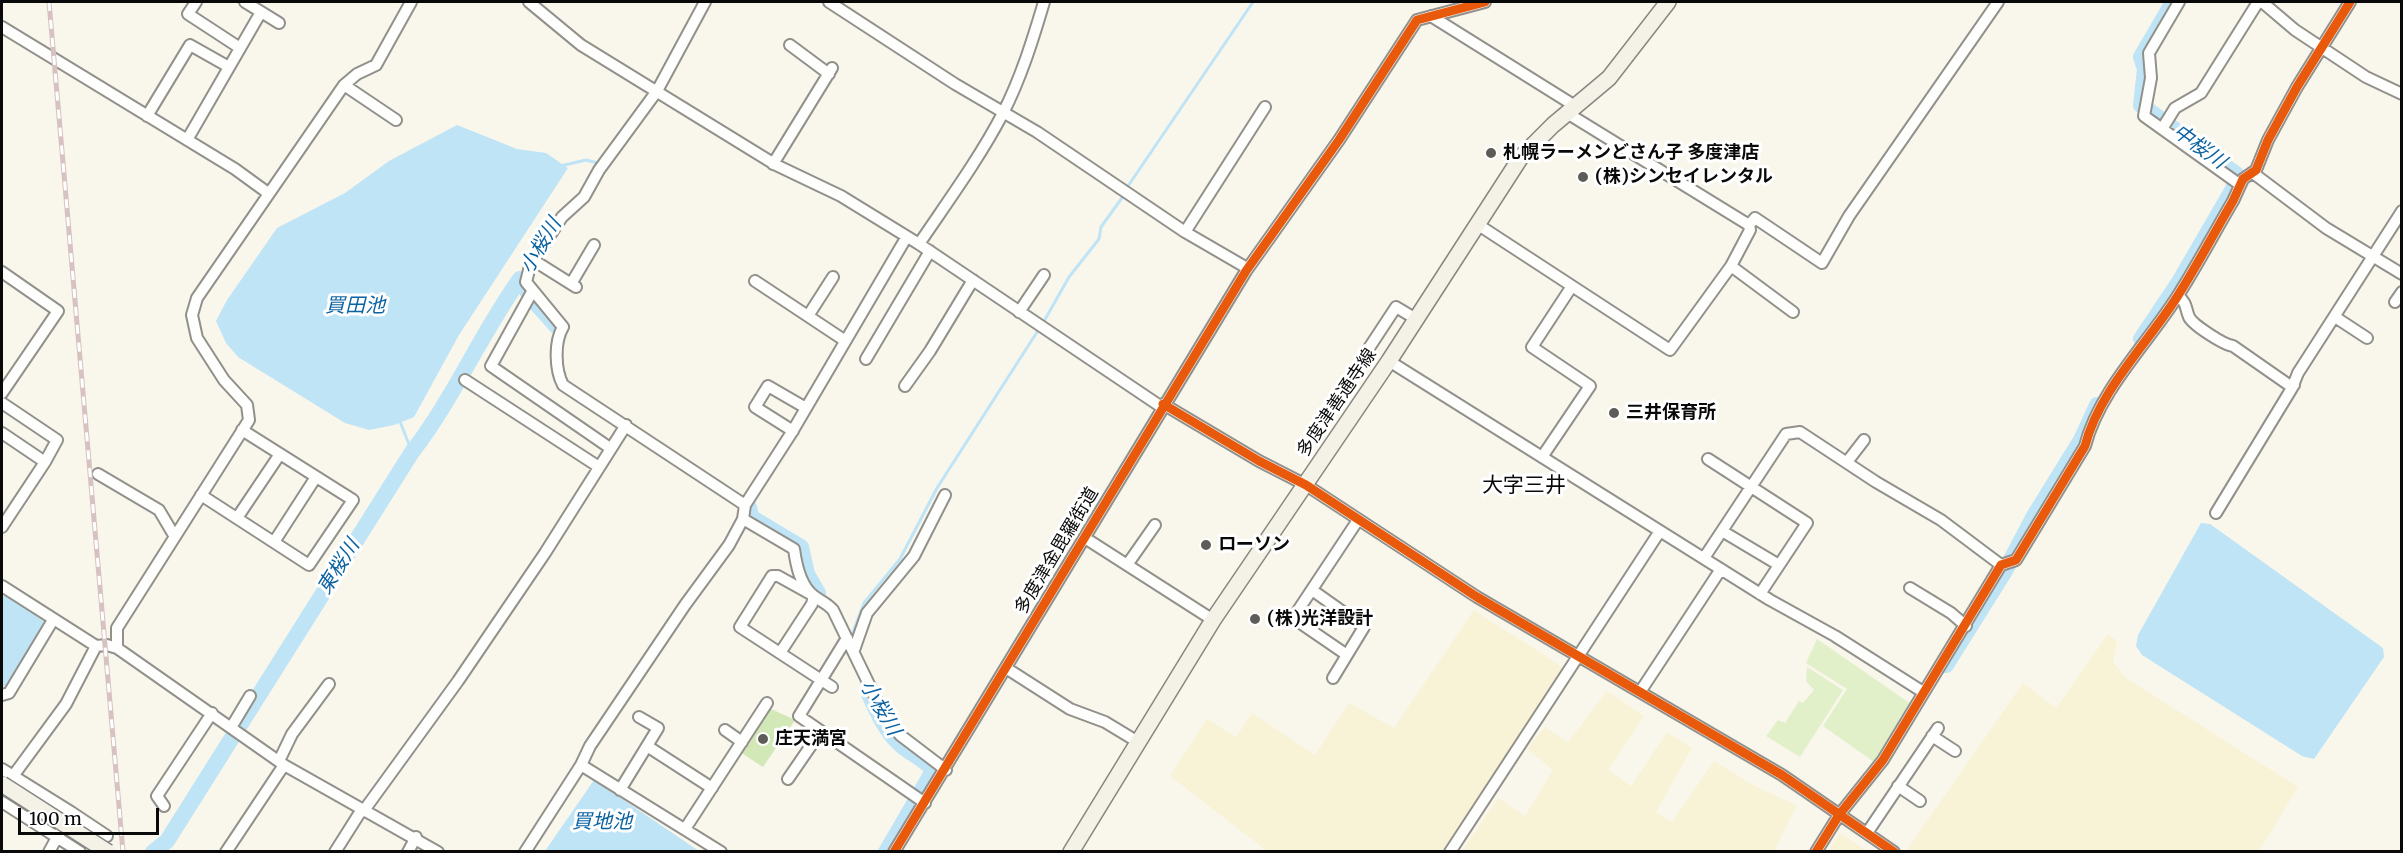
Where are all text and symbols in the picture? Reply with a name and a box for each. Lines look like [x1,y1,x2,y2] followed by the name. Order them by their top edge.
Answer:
[2168,120,2230,174] water label: 中桜川
[1503,142,1759,164] place label: 札幌ラーメンどさん子 多度津店
[1484,146,1498,160] marker: 札幌ラーメンどさん子 多度津店
[1595,166,1773,188] place label: (株)シンセイレンタル
[1576,170,1590,184] marker: (株)シンセイレンタル
[515,214,567,278] water label: 小桜川
[325,294,385,318] water label: 買田池
[1293,345,1381,461] street label: 多度津善通寺線
[1626,402,1716,424] place label: 三井保育所
[1607,406,1621,420] marker: 三井保育所
[1482,473,1566,499] district label: 大字三井
[1011,484,1103,618] street label: 多度津金毘羅街道
[1218,534,1290,556] place label: ローソン
[313,535,365,599] water label: 東桜川
[1199,538,1213,552] marker: ローソン
[1267,608,1373,630] place label: (株)光洋設計
[1248,612,1262,626] marker: (株)光洋設計
[855,676,905,740] water label: 小桜川
[775,728,847,750] place label: 庄天満宮
[756,732,770,746] marker: 庄天満宮
[21,796,162,834] scale bar
[29,807,82,830] text: 100 m
[572,810,632,834] water label: 買地池

